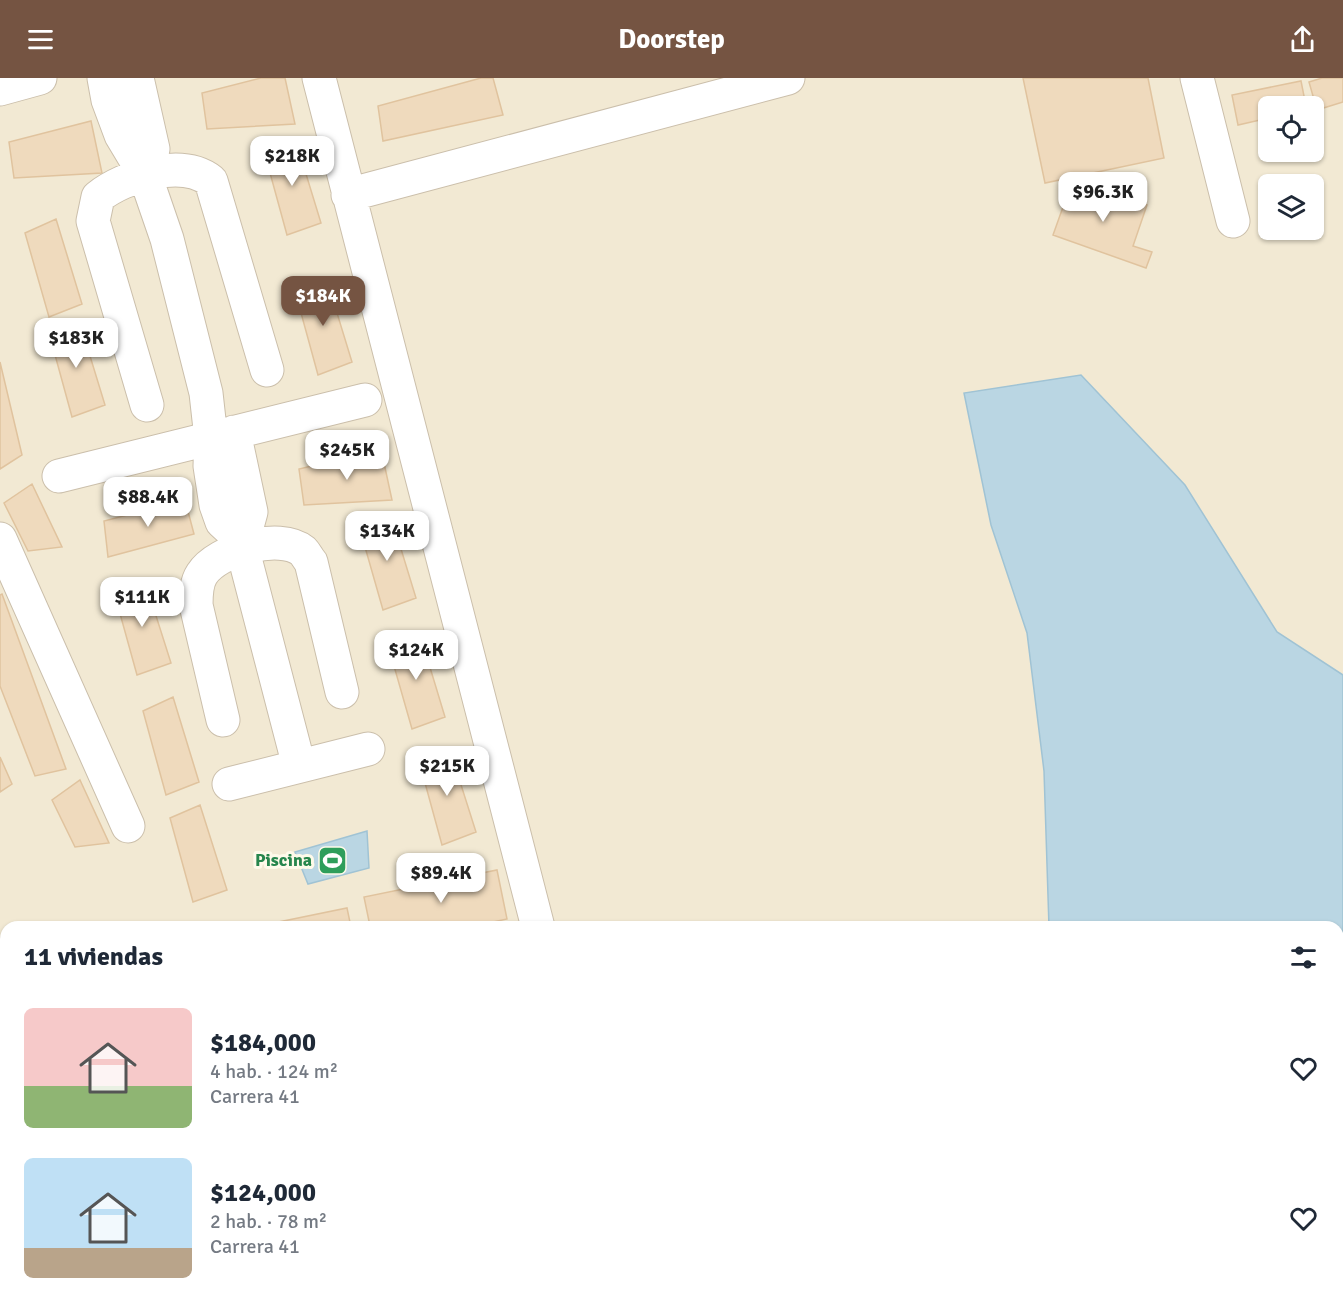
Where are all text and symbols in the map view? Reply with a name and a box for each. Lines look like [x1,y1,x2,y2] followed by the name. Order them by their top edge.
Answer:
[24,23,57,56] icon: menu
[618,23,725,56] text: Doorstep
[1286,23,1319,56] icon: share
[1258,96,1324,240] map controls
[1258,96,1324,162] button: locate
[250,136,334,187] pin: $218K
[264,143,320,168] text: $218K
[1054,172,1152,223] pin: $96.3K
[1258,174,1324,240] button: layers
[1072,179,1134,204] text: $96.3K
[281,276,365,327] pin: $184K
[295,283,351,308] text: $184K
[34,318,118,369] pin: $183K
[48,325,104,350] text: $183K
[305,430,389,481] pin: $245K
[319,437,375,462] text: $245K
[99,477,197,528] pin: $88.4K
[117,484,179,509] text: $88.4K
[345,511,429,562] pin: $134K
[359,518,415,543] text: $134K
[100,577,184,628] pin: $111K
[114,584,170,609] text: $111K
[374,630,458,681] pin: $124K
[388,637,444,662] text: $124K
[405,746,489,797] pin: $215K
[419,753,475,778] text: $215K
[317,844,349,876] sports icon: Piscina
[255,849,312,871] place label: Piscina
[392,853,490,904] pin: $89.4K
[410,860,472,885] text: $89.4K
[24,941,163,973] text: 11 viviendas
[1287,941,1320,974] icon: filters
[210,1027,316,1059] text: $184,000
[72,1032,144,1104] icon: home
[1287,1052,1320,1085] icon: heart
[210,1059,338,1084] text: 4 hab. · 124 m²
[210,1084,300,1109] text: Carrera 41
[210,1177,316,1209] text: $124,000
[72,1182,144,1254] icon: home
[1287,1202,1320,1235] icon: heart
[210,1209,327,1234] text: 2 hab. · 78 m²
[210,1234,300,1259] text: Carrera 41

